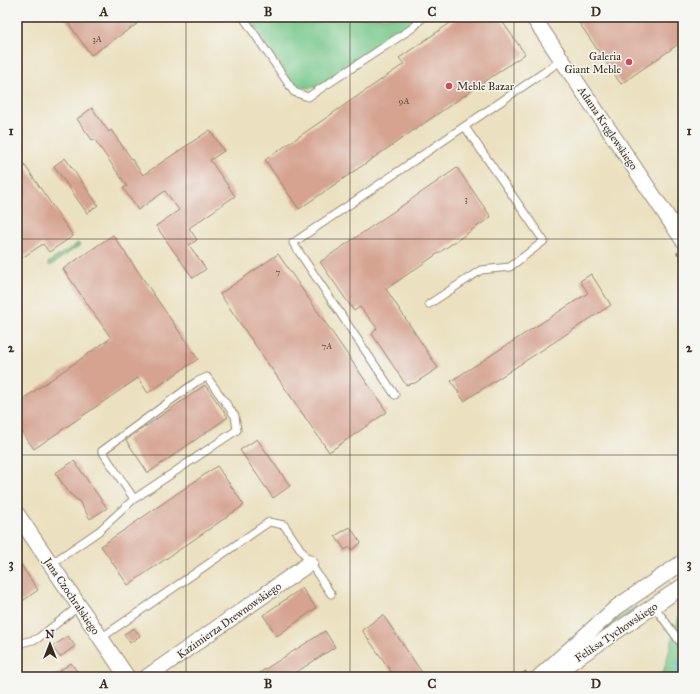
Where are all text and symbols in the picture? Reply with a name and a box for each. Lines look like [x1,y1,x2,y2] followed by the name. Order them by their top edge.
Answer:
[99,4,109,20] text: A
[264,4,273,20] text: B
[428,4,437,20] text: C
[591,4,601,20] text: D
[92,33,102,44] house number: 3A
[565,50,621,76] place label: Galeria Giant Meble
[624,57,634,67] marker: Galeria Giant Meble
[457,80,515,93] place label: Meble Bazar
[444,81,454,91] marker: Meble Bazar
[574,83,640,173] street label: Adama Kręglewskiego
[399,95,409,106] house number: 9A
[8,123,14,139] text: 1
[686,123,692,139] text: 1
[464,193,468,204] house number: 3
[276,266,281,277] house number: 7
[8,340,15,356] text: 2
[322,340,332,351] house number: 7A
[686,340,693,356] text: 2
[40,555,102,638] street label: Jana Czochralskiego
[8,556,14,572] text: 3
[686,556,692,572] text: 3
[175,579,284,661] street label: Kazimierza Drewnowskiego
[572,600,660,665] street label: Feliksa Tychowskiego
[30,624,70,664] north arrow
[45,628,55,641] text: N
[99,676,109,692] text: A
[264,676,273,692] text: B
[428,676,437,692] text: C
[591,676,601,692] text: D

